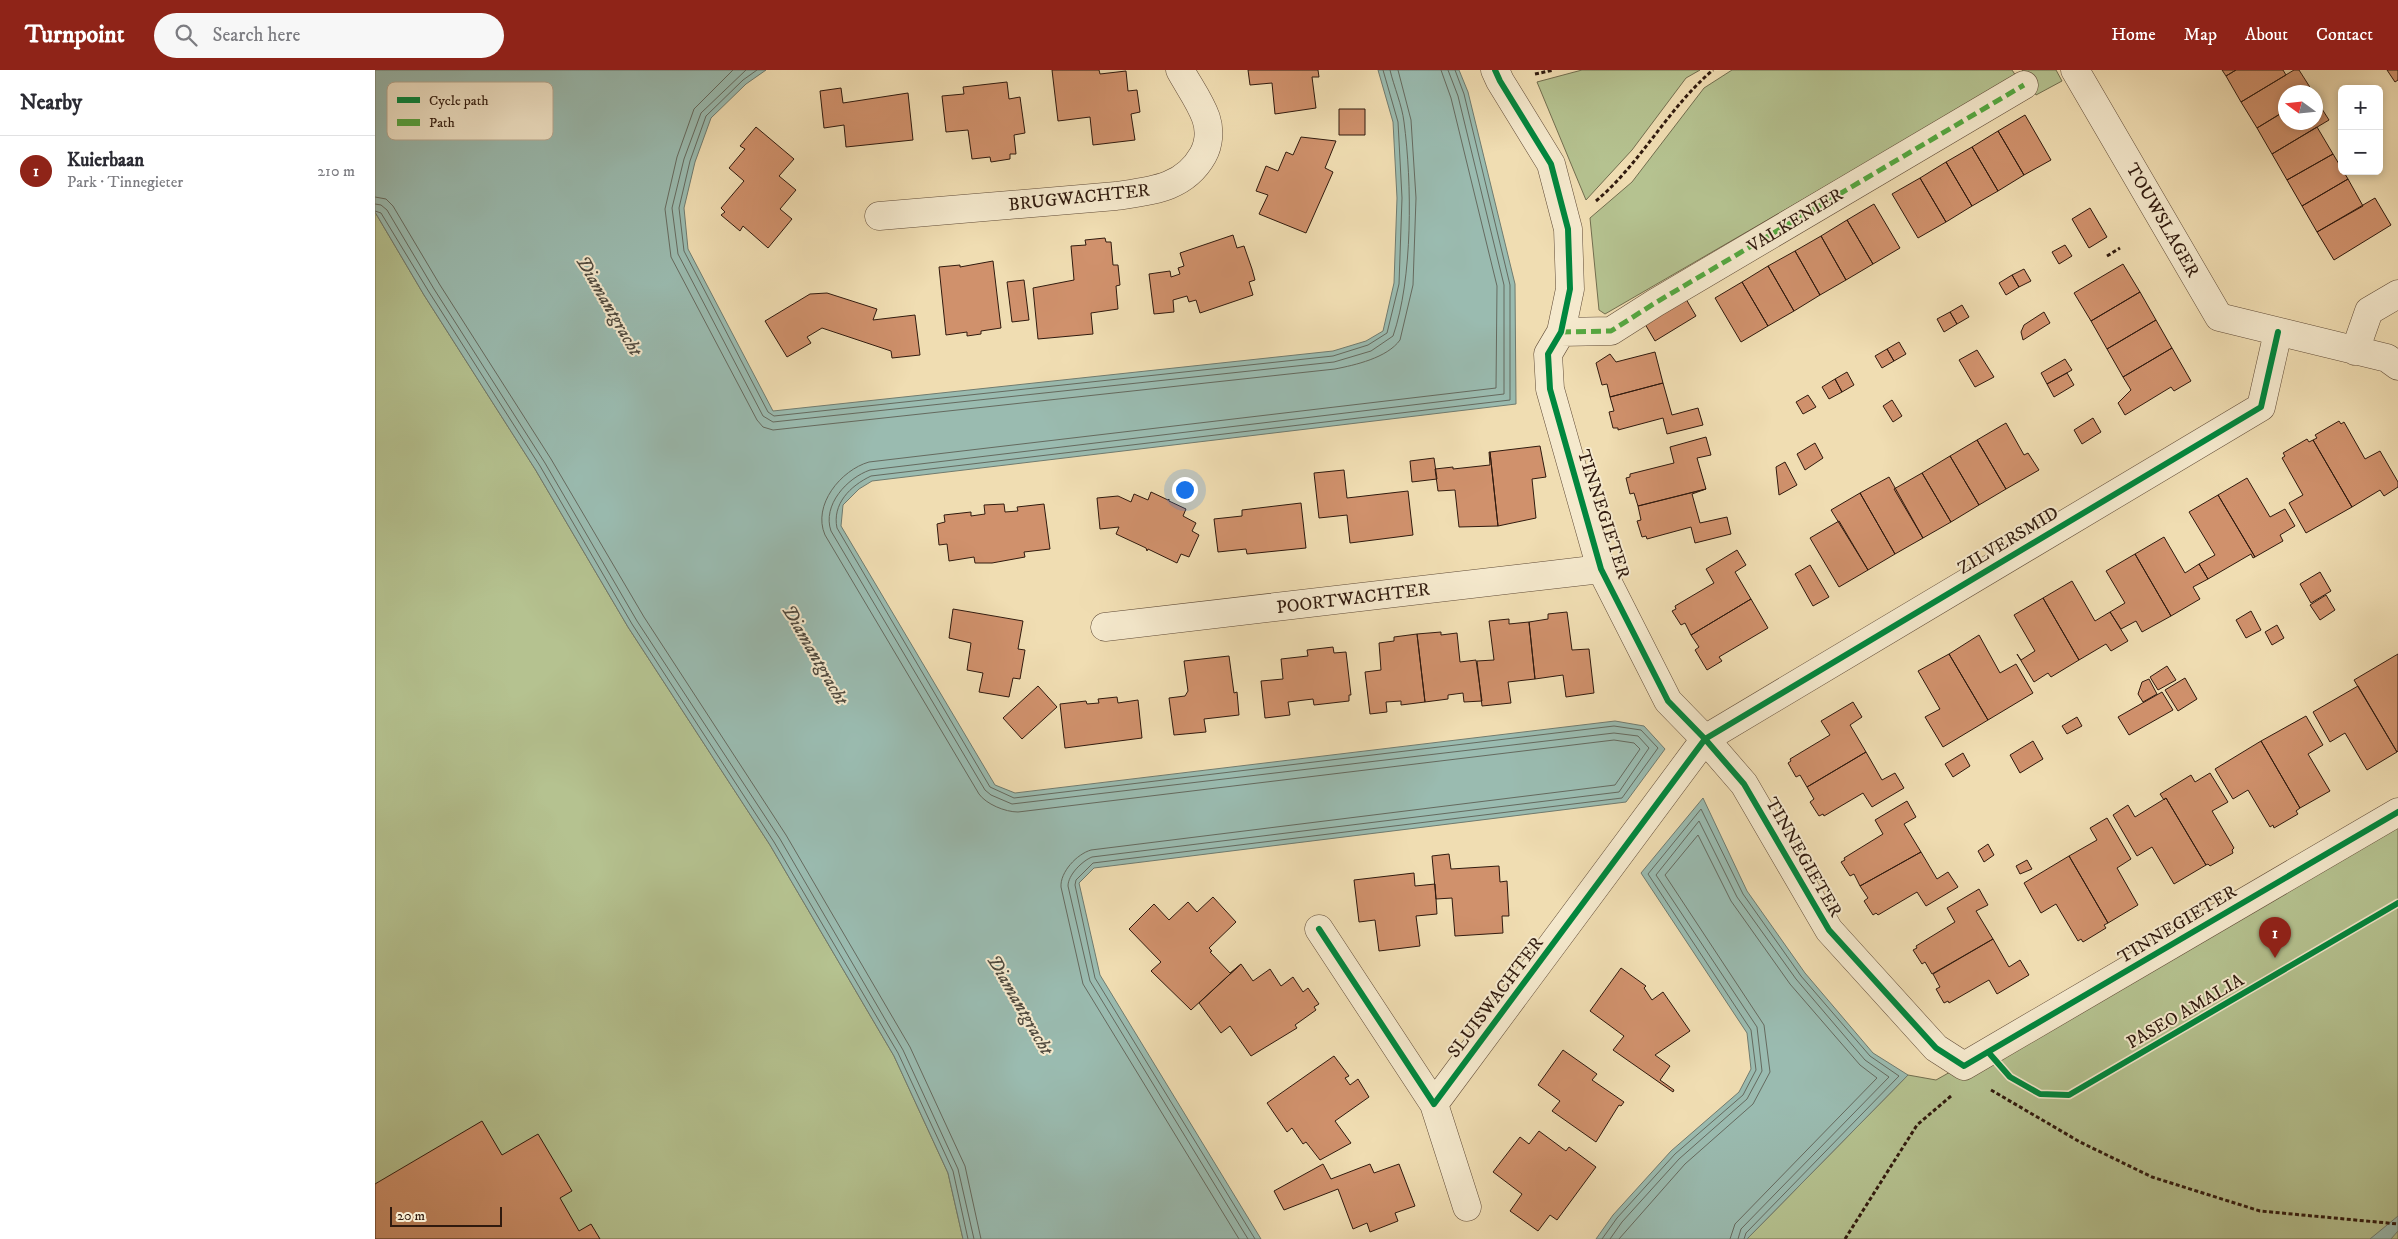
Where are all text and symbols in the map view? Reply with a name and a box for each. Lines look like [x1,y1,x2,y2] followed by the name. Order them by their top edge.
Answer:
[154,13,504,58] search box
[25,20,124,50] text: Turnpoint
[172,21,200,49] icon: search
[212,24,300,47] text: Search here
[2111,24,2156,46] text: Home
[2184,24,2217,46] text: Map
[2245,24,2288,46] text: About
[2316,24,2373,46] text: Contact
[387,82,553,140] legend
[2278,85,2323,130] north arrow
[2338,85,2383,175] map controls
[2338,85,2383,130] button: +
[20,90,82,116] text: Nearby
[429,92,489,110] text: Cycle path
[429,114,456,132] text: Path
[2338,130,2383,175] button: −
[67,149,144,172] text: Kuierbaan
[2121,160,2204,281] street label: TOUWSLAGER
[33,161,39,181] text: 1
[317,161,355,181] text: 210 m
[67,172,183,192] text: Park · Tinnegieter
[1007,180,1151,216] street label: BRUGWACHTER
[1743,184,1847,258] street label: VALKENIER
[571,251,647,361] water label: Diamantgracht
[1572,447,1634,582] street label: TINNEGIETER
[1172,477,1198,503] your location
[1954,502,2063,580] street label: ZILVERSMID
[1275,579,1431,619] street label: POORTWACHTER
[777,600,853,710] water label: Diamantgracht
[1760,794,1846,921] street label: TINNEGIETER
[2114,881,2241,969] street label: TINNEGIETER
[2259,917,2291,958] pin: 1
[1443,933,1548,1062] street label: SLUISWACHTER
[982,950,1058,1060] water label: Diamantgracht
[2123,969,2248,1054] street label: PASEO AMALIA
[390,1204,503,1227] scale bar
[397,1207,425,1225] text: 20 m

